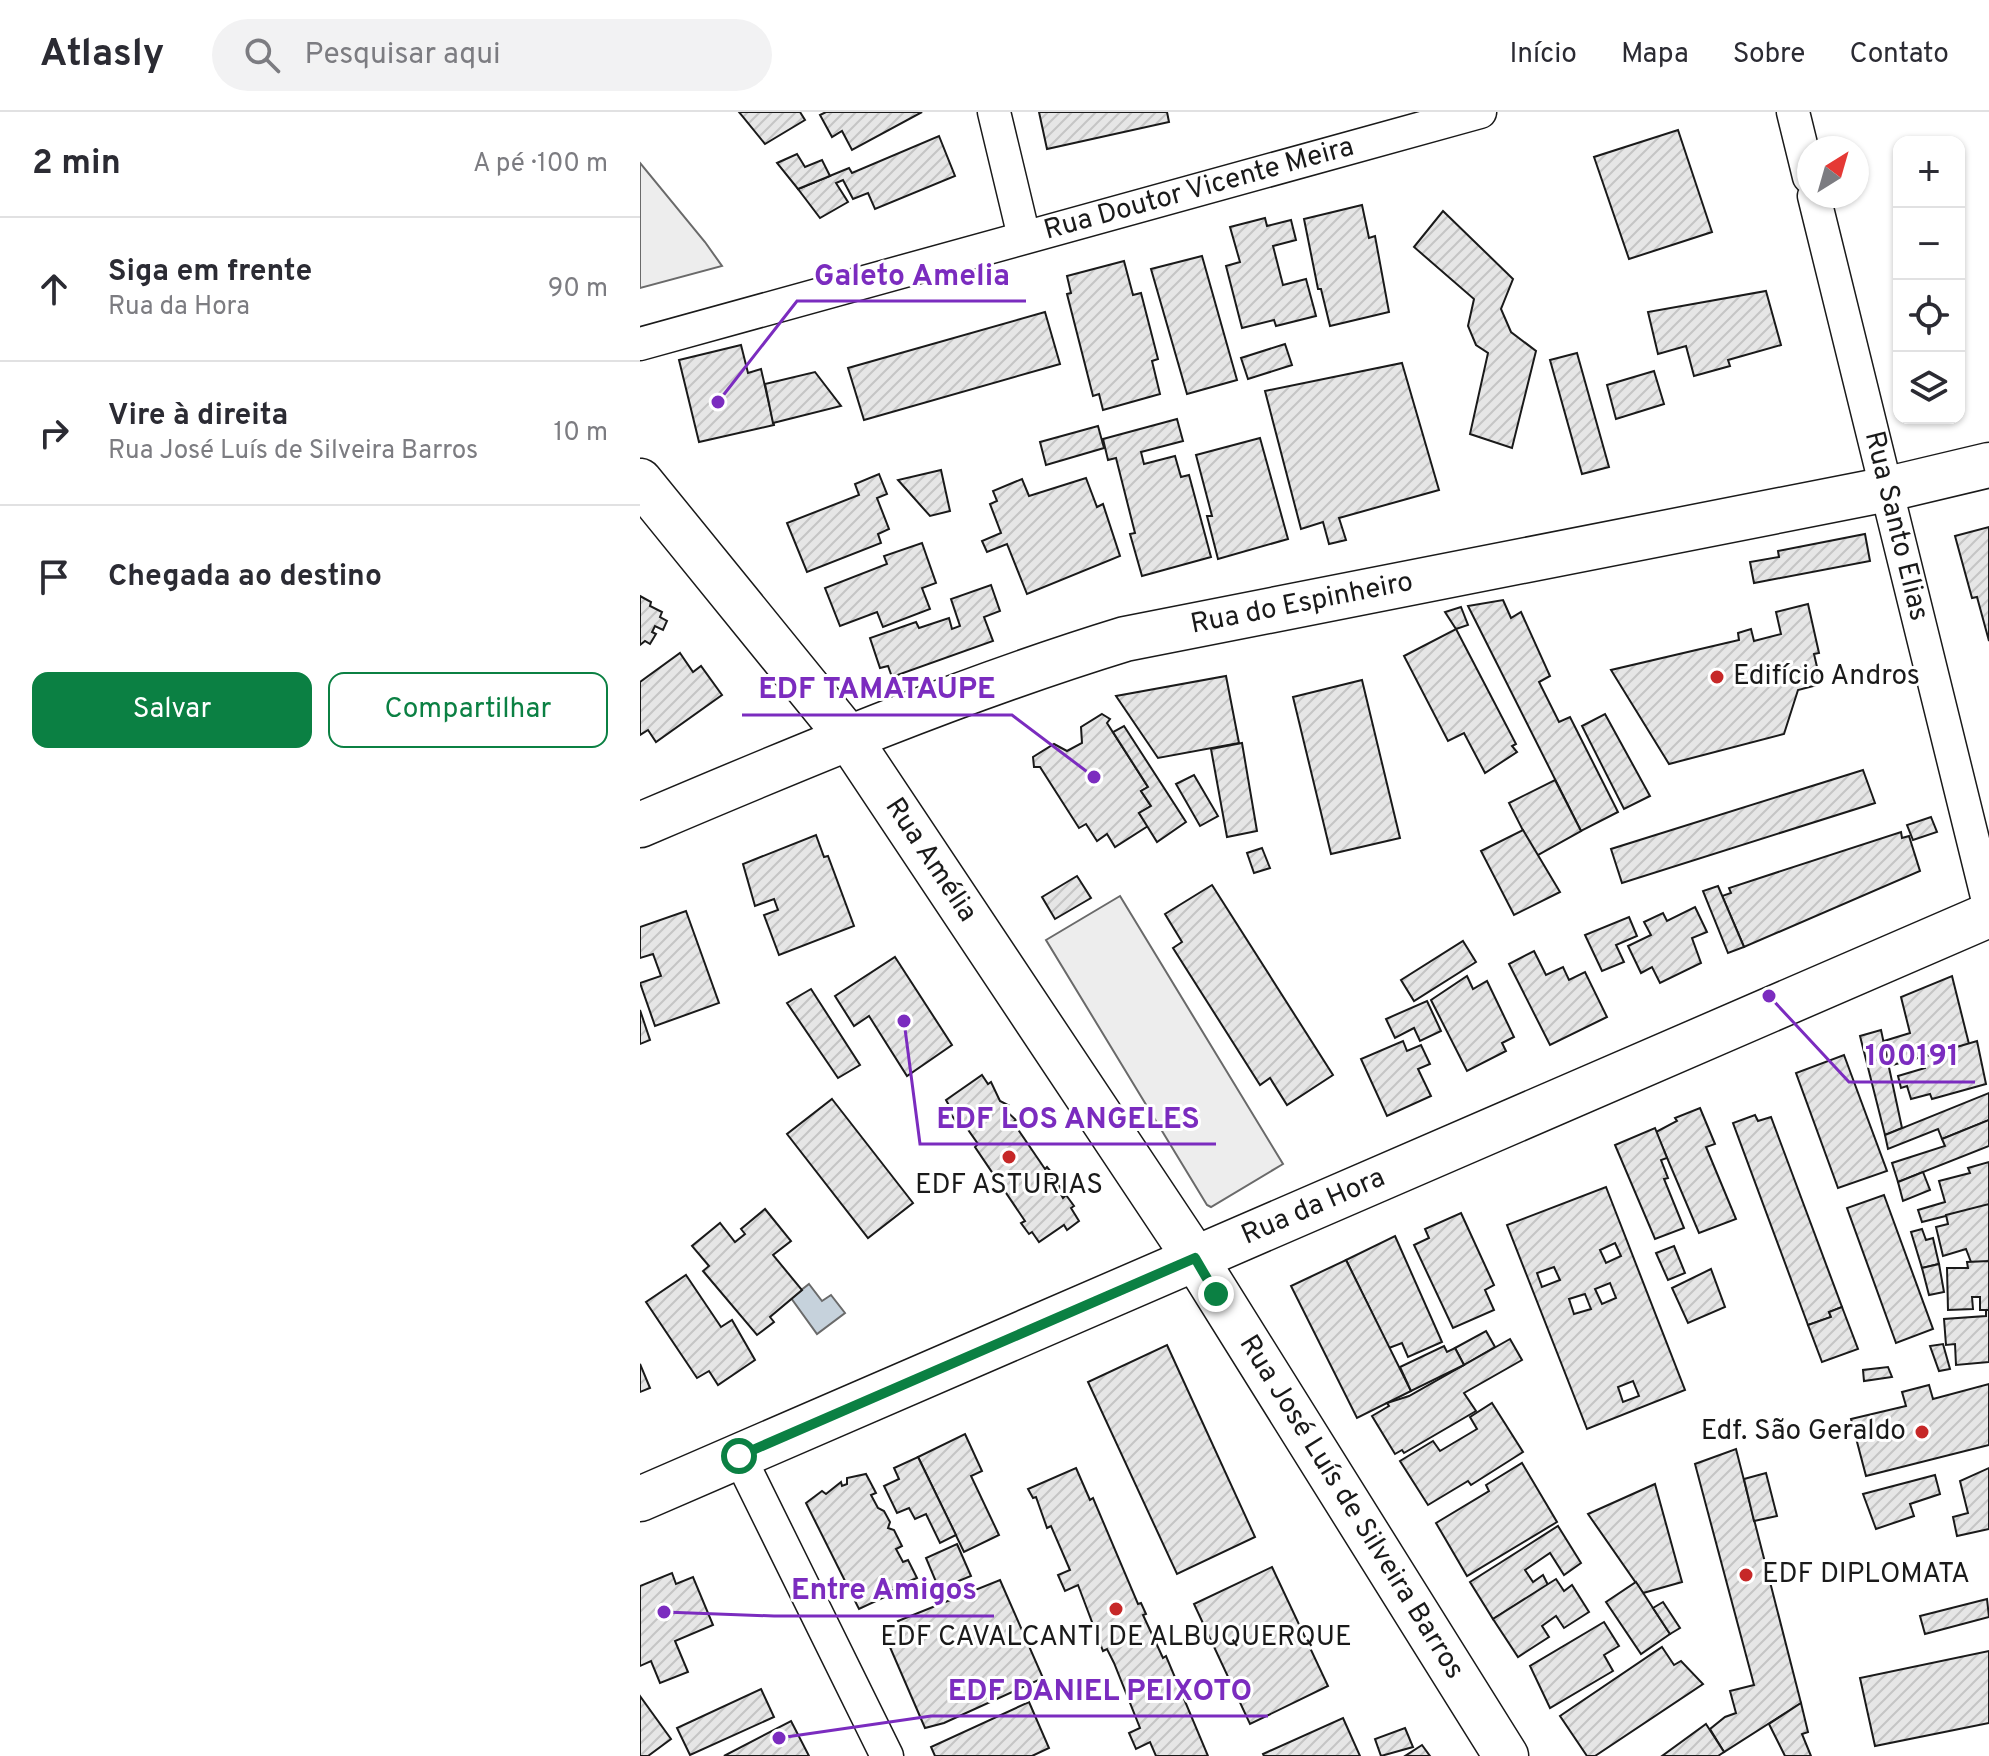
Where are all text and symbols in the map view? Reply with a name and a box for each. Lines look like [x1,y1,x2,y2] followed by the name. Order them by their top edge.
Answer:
[212,19,772,91] search box
[40,31,164,80] text: Atlasly
[240,33,284,77] icon: search
[304,37,501,74] text: Pesquisar aqui
[1509,37,1577,73] text: Início
[1621,37,1689,73] text: Mapa
[1733,37,1805,73] text: Sobre
[1849,37,1949,73] text: Contato
[1040,130,1358,250] street label: Rua Doutor Vicente Meira
[1797,136,1869,208] north arrow
[1893,136,1965,424] map controls
[1893,136,1965,208] button: +
[32,143,121,186] text: 2 min
[473,148,608,181] text: A pé · 100 m
[1893,208,1965,280] button: −
[797,247,1026,301] callout: Galeto Amelia
[108,254,312,291] text: Siga em frente
[814,259,1010,296] text: Galeto Amelia
[32,267,76,311] icon: ahead
[548,273,608,306] text: 90 m
[1893,280,1965,352] button: locate
[108,291,250,324] text: Rua da Hora
[1893,352,1965,424] button: layers
[108,398,288,435] text: Vire à direita
[32,411,76,455] icon: right
[553,417,608,450] text: 10 m
[1855,427,1936,625] street label: Rua Santo Elias
[108,435,478,468] text: Rua José Luís de Silveira Barros
[32,555,76,599] icon: arrive
[108,559,382,596] text: Chegada ao destino
[1188,565,1416,644] street label: Rua do Espinheiro
[1733,659,1920,695] place label: Edifício Andros
[742,661,1012,715] callout: EDF TAMATAUPE
[1708,668,1726,686] marker: Edifício Andros
[32,672,312,748] button: Salvar
[328,672,608,748] button: Compartilhar
[758,672,996,709] text: EDF TAMATAUPE
[876,791,984,929] street label: Rua Amélia
[1849,1028,1975,1082] callout: 100191
[1865,1039,1959,1076] text: 100191
[920,1090,1216,1144] callout: EDF LOS ANGELES
[936,1102,1200,1139] text: EDF LOS ANGELES
[1000,1148,1018,1166] marker: EDF ASTURIAS
[1236,1161,1391,1254] street label: Rua da Hora
[915,1168,1103,1204] place label: EDF ASTURIAS
[1198,1276,1234,1312] route end
[1230,1329,1472,1686] street label: Rua José Luís de Silveira Barros
[1701,1414,1906,1450] place label: Edf. São Geraldo
[1913,1423,1931,1441] marker: Edf. São Geraldo
[721,1438,757,1474] route start
[1762,1557,1970,1593] place label: EDF DIPLOMATA
[774,1562,994,1616] callout: Entre Amigos
[1737,1566,1755,1584] marker: EDF DIPLOMATA
[791,1573,977,1610] text: Entre Amigos
[1107,1600,1125,1618] marker: EDF CAVALCANTI DE ALBUQUERQUE
[880,1620,1352,1656] place label: EDF CAVALCANTI DE ALBUQUERQUE
[931,1662,1268,1716] callout: EDF DANIEL PEIXOTO
[948,1674,1252,1711] text: EDF DANIEL PEIXOTO

